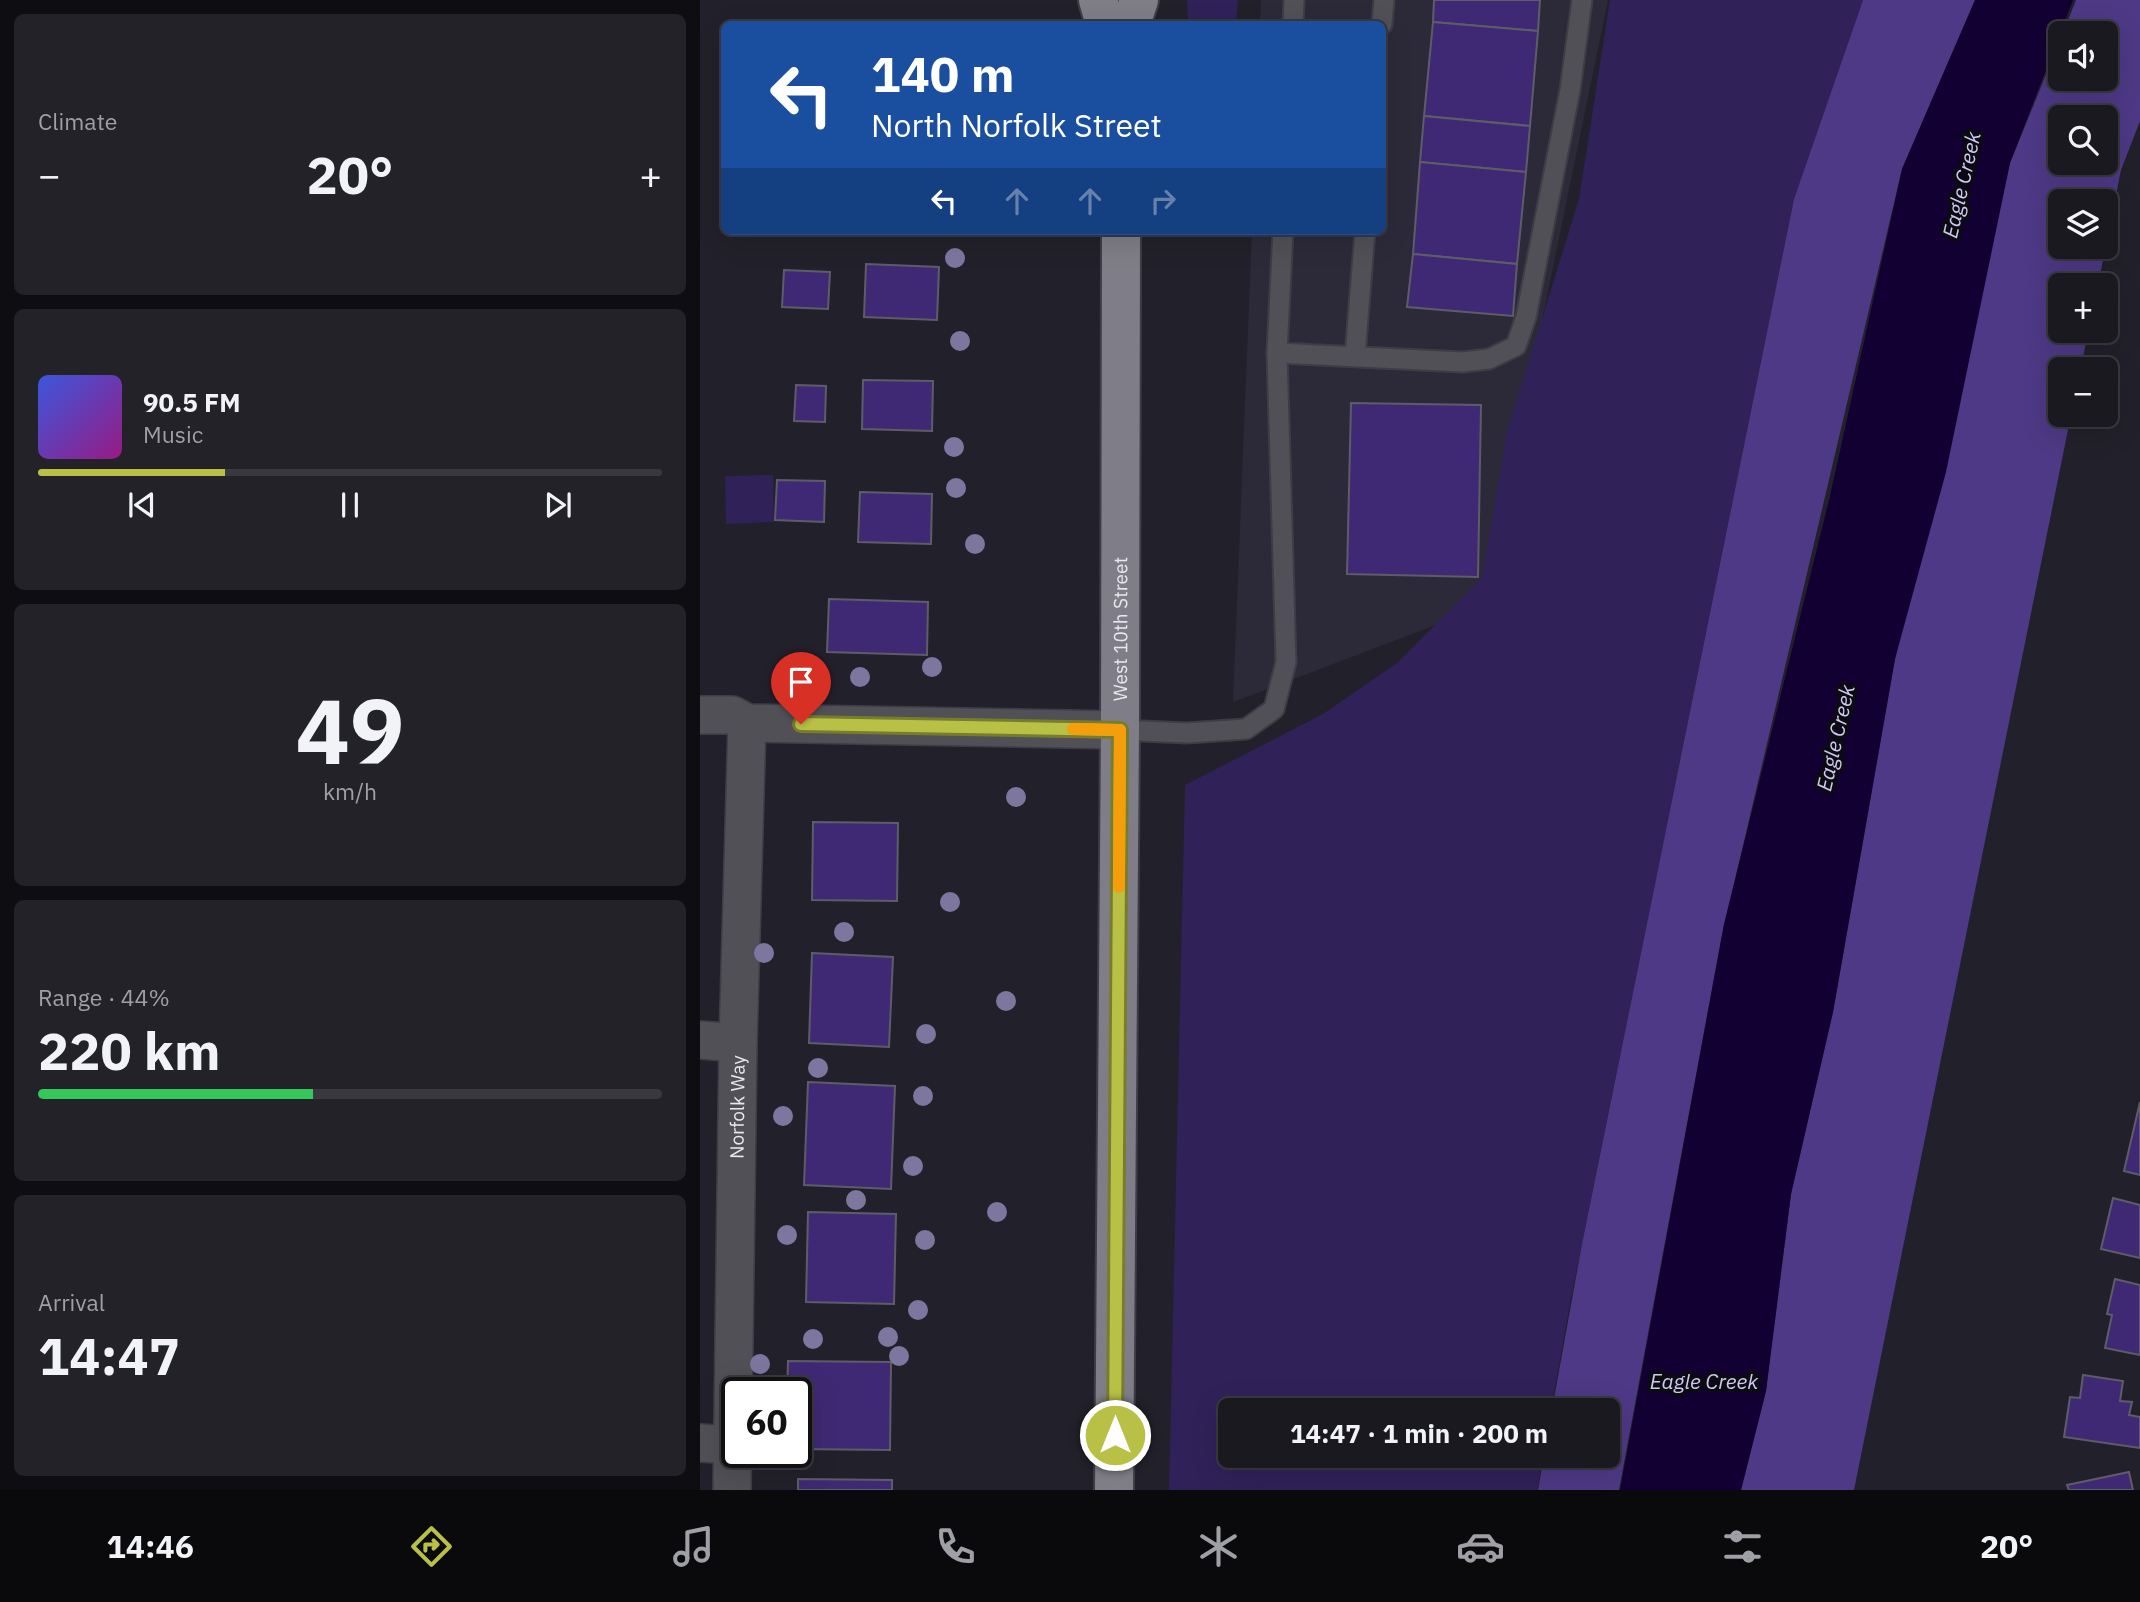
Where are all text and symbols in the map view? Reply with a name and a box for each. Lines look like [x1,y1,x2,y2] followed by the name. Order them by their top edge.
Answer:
[2048,21,2118,427] map controls
[2048,21,2118,91] button: sound
[871,42,1015,105] text: 140 m
[756,49,847,140] icon: left
[871,104,1162,146] text: North Norfolk Street
[2048,105,2118,175] button: search
[38,106,117,136] text: Climate
[1935,128,1987,241] water label: Eagle Creek
[307,141,393,208] text: 20°
[38,150,61,199] text: −
[639,150,662,199] text: +
[925,182,963,220] icon: left
[998,182,1036,220] icon: ahead
[1071,182,1109,220] icon: ahead
[1144,182,1182,220] icon: right
[2048,189,2118,259] button: layers
[2048,273,2118,343] button: +
[2048,357,2118,427] button: −
[143,385,241,419] text: 90.5 FM
[143,419,203,449] text: Music
[123,486,161,524] icon: previous
[331,486,369,524] icon: pause
[539,486,577,524] icon: next
[1108,557,1132,701] street label: West 10th Street
[771,652,831,724] pin
[782,663,820,701] icon: arrive
[295,671,405,789] text: 49
[1809,681,1861,794] water label: Eagle Creek
[323,776,377,806] text: km/h
[38,982,170,1012] text: Range · 44%
[38,1017,220,1084] text: 220 km
[724,1054,750,1159] street label: Norfolk Way
[38,1287,105,1317] text: Arrival
[38,1322,180,1389] text: 14:47
[1650,1367,1759,1395] water label: Eagle Creek
[721,1377,812,1468] speed limit sign: 60
[1078,1398,1152,1472] position arrow
[1290,1416,1548,1450] text: 14:47 · 1 min · 200 m
[407,1522,456,1571] icon: directions
[669,1522,718,1571] icon: music
[931,1522,980,1571] icon: phone
[1194,1522,1243,1571] icon: climate
[1456,1522,1505,1571] icon: car
[1718,1522,1767,1571] icon: filters
[107,1525,194,1567] text: 14:46
[1980,1525,2033,1567] text: 20°

